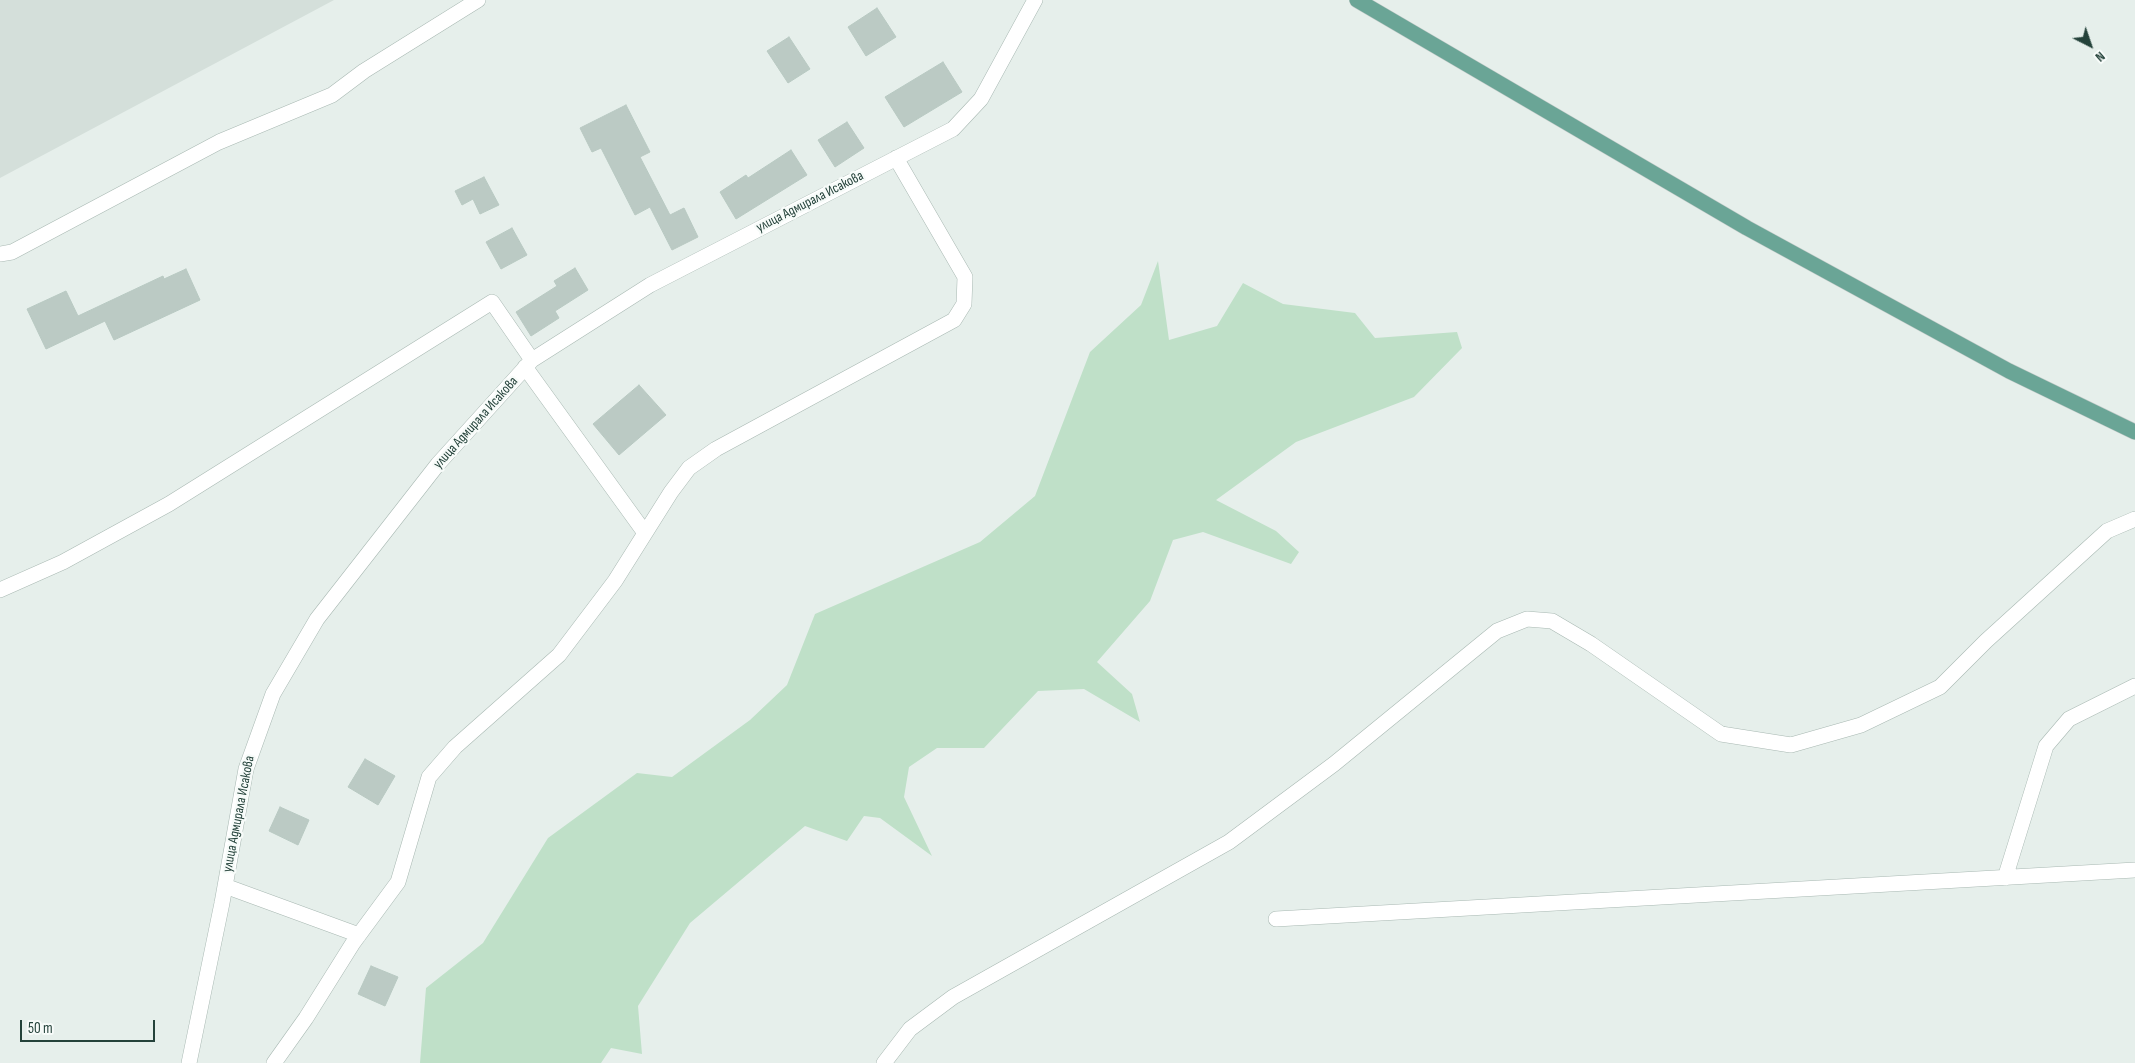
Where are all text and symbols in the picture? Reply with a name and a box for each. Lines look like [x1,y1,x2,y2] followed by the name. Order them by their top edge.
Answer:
[2065,20,2115,70] north arrow
[2092,48,2109,66] text: N
[754,168,866,236] street label: улица Адмирала Исакова
[430,373,522,473] street label: улица Адмирала Исакова
[219,754,259,874] street label: улица Адмирала Исакова
[22,1010,158,1042] scale bar
[28,1019,53,1038] text: 50 m

